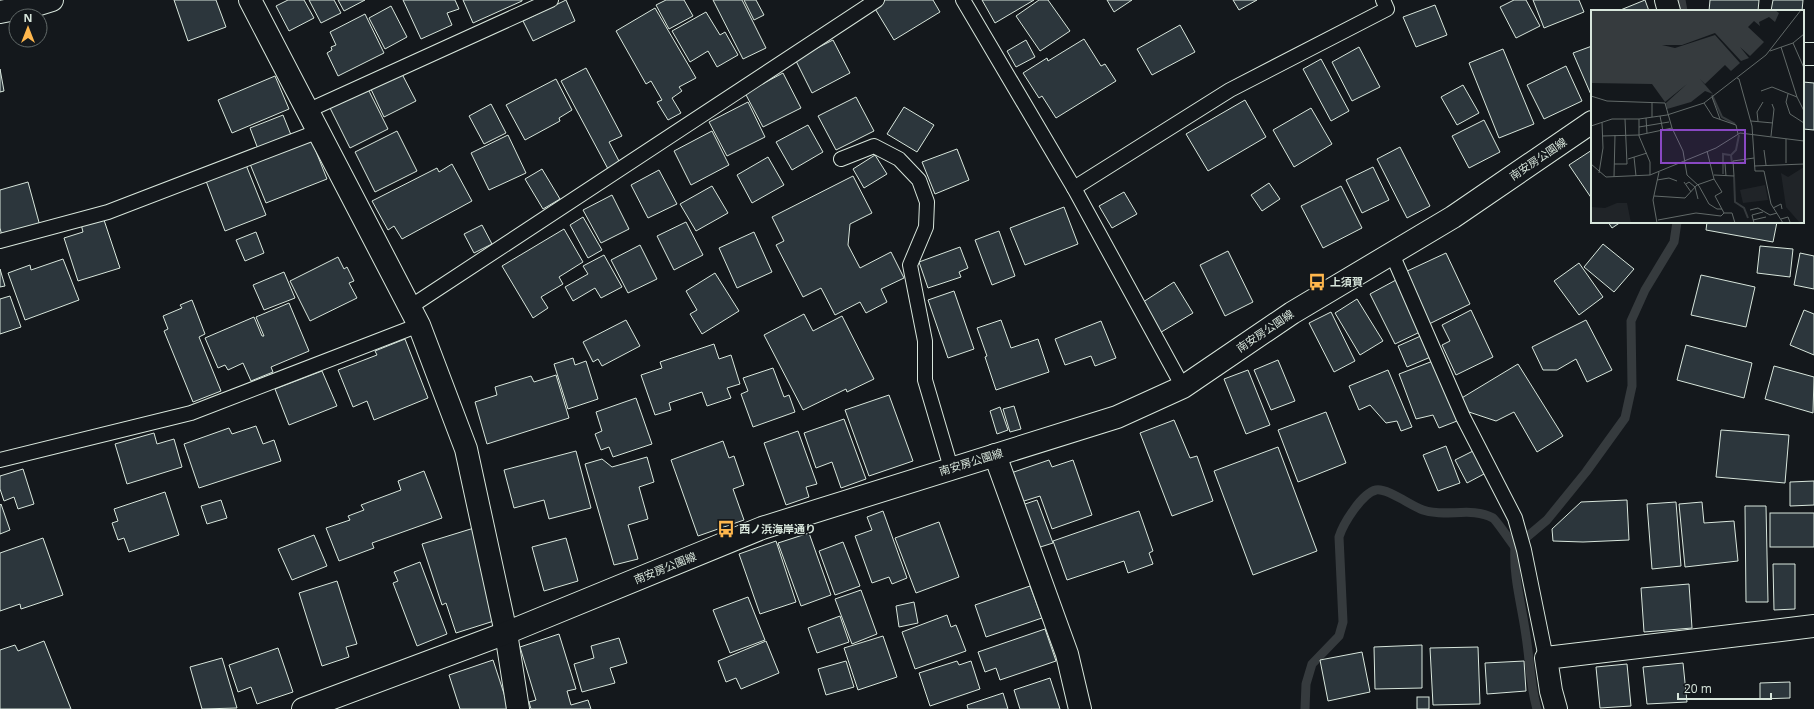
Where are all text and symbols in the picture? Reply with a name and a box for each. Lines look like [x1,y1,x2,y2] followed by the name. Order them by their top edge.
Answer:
[8,8,48,48] north arrow
[24,10,32,25] text: N
[1591,10,1804,223] inset map
[1506,134,1569,183] street label: 南安房公園線
[1307,272,1327,292] bus stop icon: 上須賀
[1330,274,1363,289] place label: 上須賀
[1233,306,1296,355] street label: 南安房公園線
[937,445,1005,478] street label: 南安房公園線
[716,519,736,539] bus stop icon: 西ノ浜海岸通り
[739,521,816,536] place label: 西ノ浜海岸通り
[631,548,698,587] street label: 南安房公園線
[1678,675,1771,701] scale bar
[1684,680,1712,697] text: 20 m

